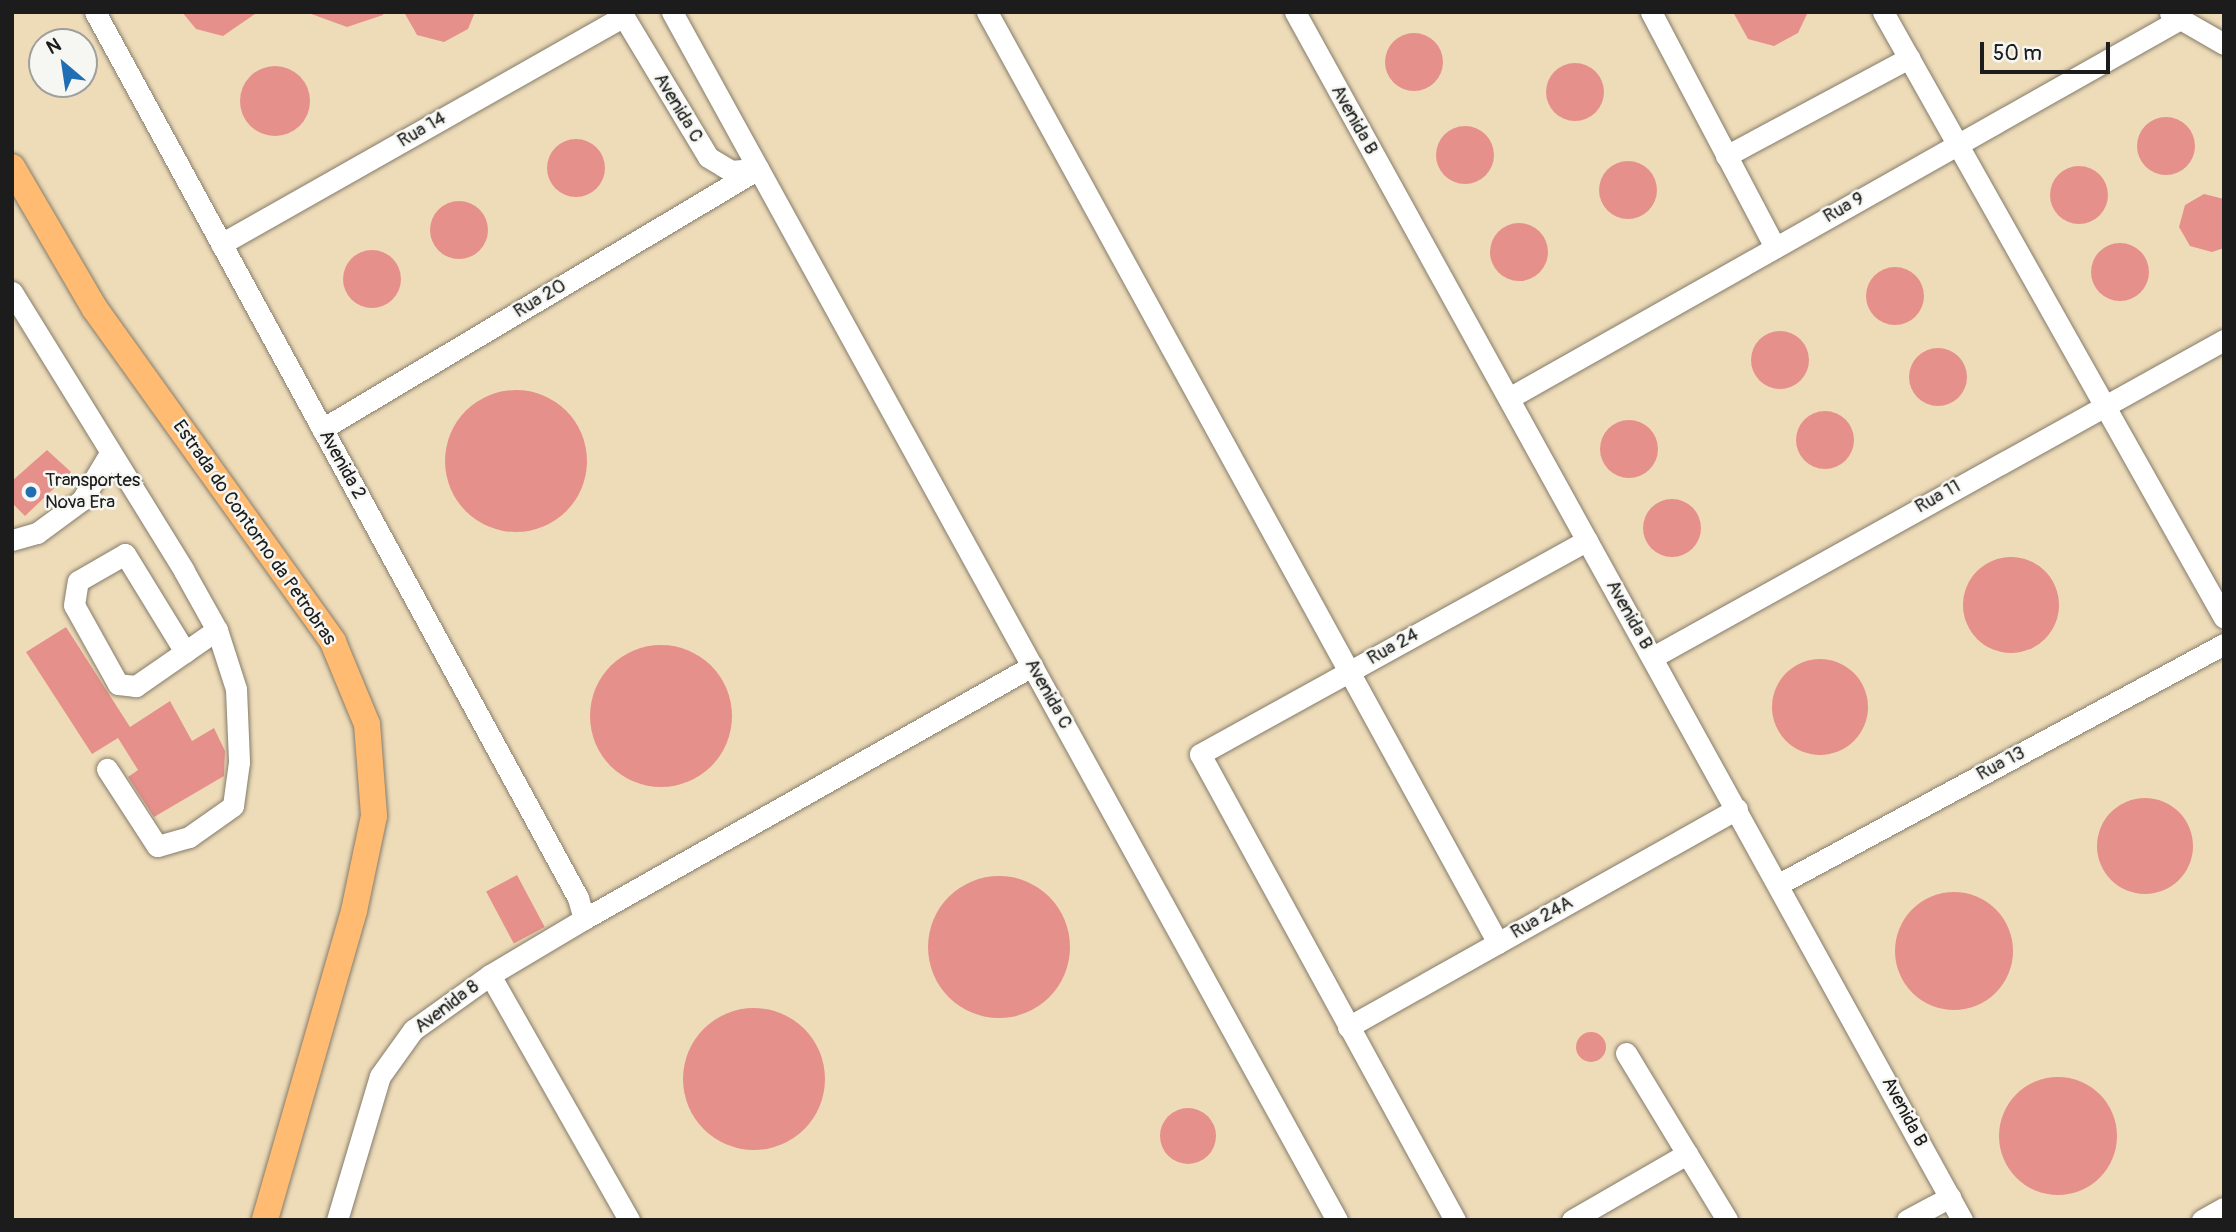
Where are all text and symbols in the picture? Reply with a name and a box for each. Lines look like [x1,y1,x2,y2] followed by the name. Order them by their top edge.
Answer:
[28,28,98,98] north arrow
[1984,28,2114,72] scale bar
[42,33,65,60] text: N
[1993,40,2042,67] text: 50 m
[648,69,708,147] street label: Avenida C
[1326,81,1382,159] street label: Avenida B
[394,107,450,153] street label: Rua 14
[1820,188,1868,228] street label: Rua 9
[510,275,570,323] street label: Rua 20
[167,416,341,650] street label: Estrada do Contorno da Petrobras
[314,426,370,504] street label: Avenida 2
[45,470,140,514] place label: Transportes Nova Era
[1911,475,1965,519] street label: Rua 11
[23,484,39,500] marker: Transportes Nova Era
[1601,576,1657,654] street label: Avenida B
[1363,624,1423,670] street label: Rua 24
[1019,655,1077,733] street label: Avenida C
[1973,742,2029,786] street label: Rua 13
[1507,892,1577,944] street label: Rua 24A
[410,975,484,1039] street label: Avenida 8
[1876,1073,1932,1151] street label: Avenida B

